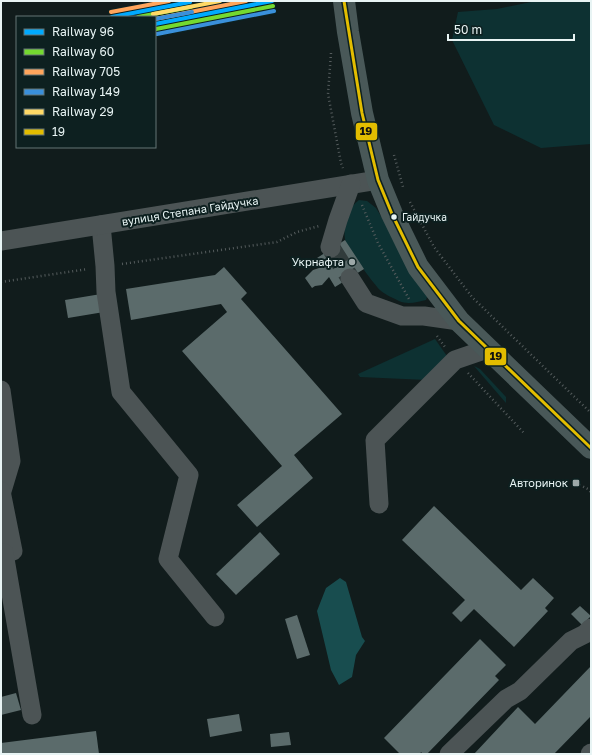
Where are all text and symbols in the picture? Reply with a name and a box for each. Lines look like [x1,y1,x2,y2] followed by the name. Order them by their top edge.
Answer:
[16,16,156,148] legend
[448,16,574,42] scale bar
[454,22,482,37] text: 50 m
[52,24,114,39] text: Railway 96
[52,44,114,59] text: Railway 60
[52,64,120,79] text: Railway 705
[52,84,120,99] text: Railway 149
[52,104,114,119] text: Railway 29
[355,122,378,141] line badge: 19
[52,124,65,139] text: 19
[360,124,372,137] text: 19
[121,193,259,228] street label: вулиця Степана Гайдучка
[402,211,447,223] place label: Гайдучка
[389,212,399,222] marker: Гайдучка
[292,255,344,268] place label: Укрнафта
[347,257,357,267] marker: Укрнафта
[484,347,507,366] line badge: 19
[490,349,502,362] text: 19
[510,476,569,489] place label: Авторинок
[571,478,581,488] marker: Авторинок

